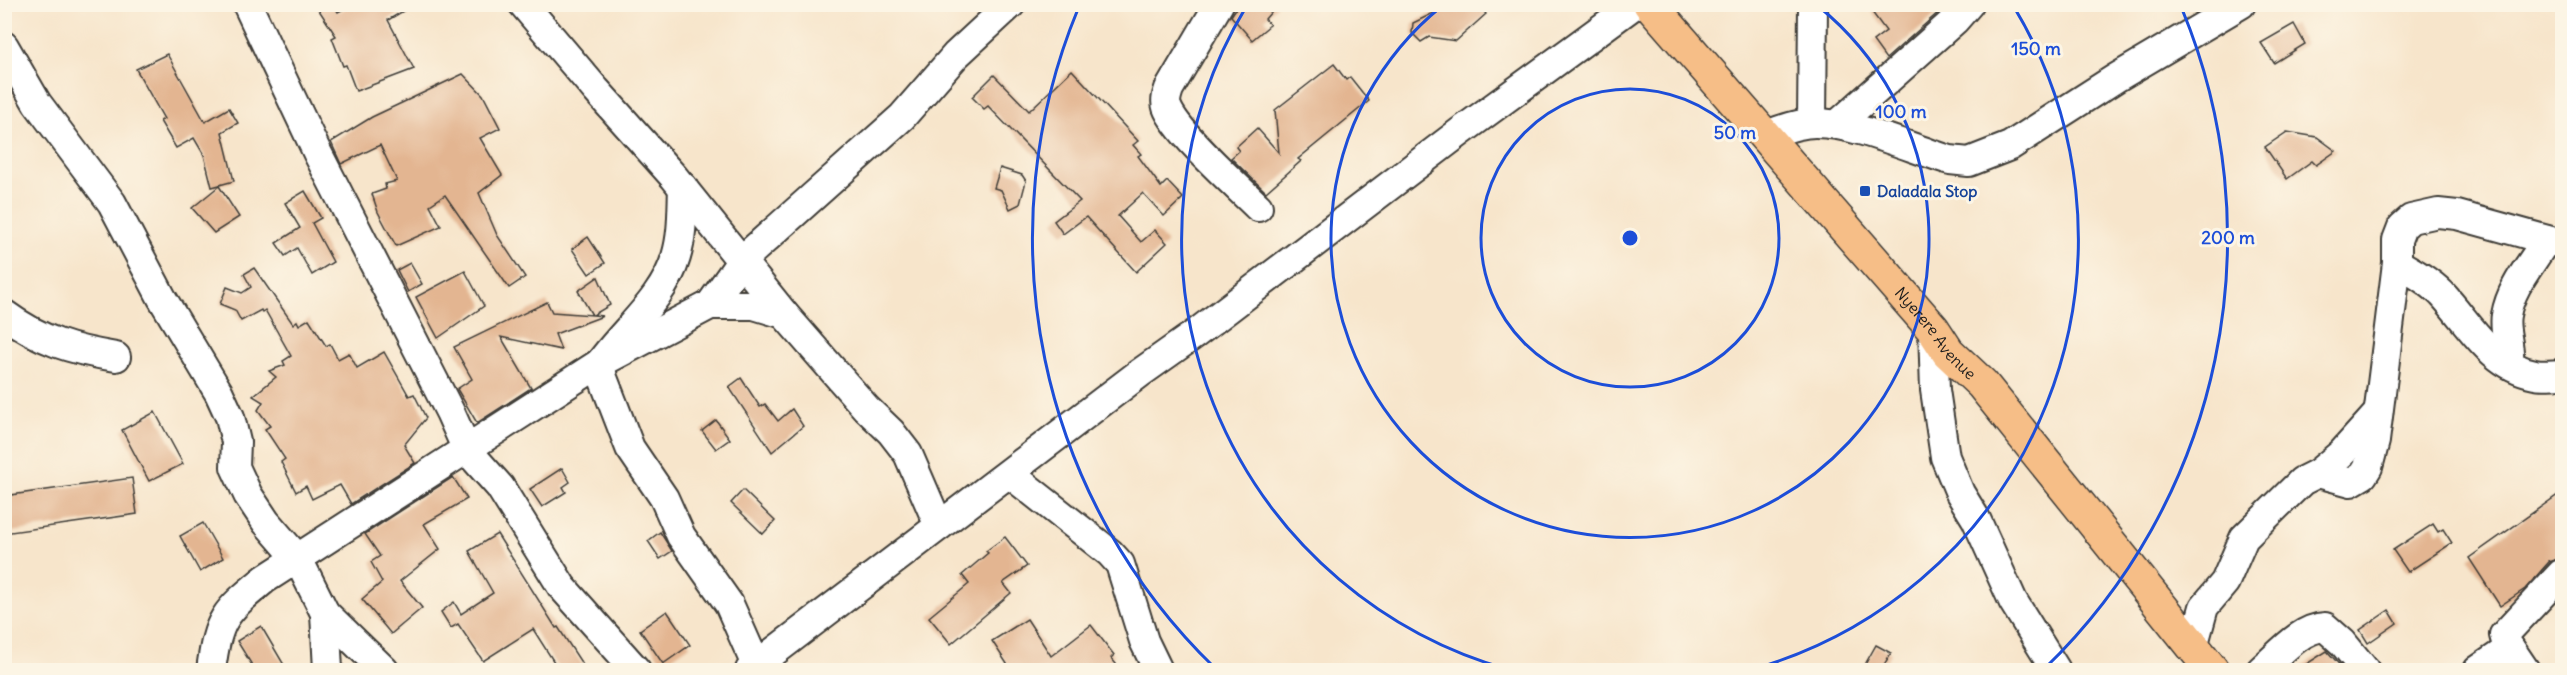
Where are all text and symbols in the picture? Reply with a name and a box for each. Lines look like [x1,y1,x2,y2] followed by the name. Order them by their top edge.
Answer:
[2011,37,2061,60] text: 150 m
[1876,100,1927,123] text: 100 m
[1714,121,1756,144] text: 50 m
[1877,181,1977,202] place label: Daladala Stop
[1858,184,1872,198] marker: Daladala Stop
[2201,226,2255,249] text: 200 m
[1620,228,1640,248] centre of rings
[1891,283,1981,384] street label: Nyerere Avenue

